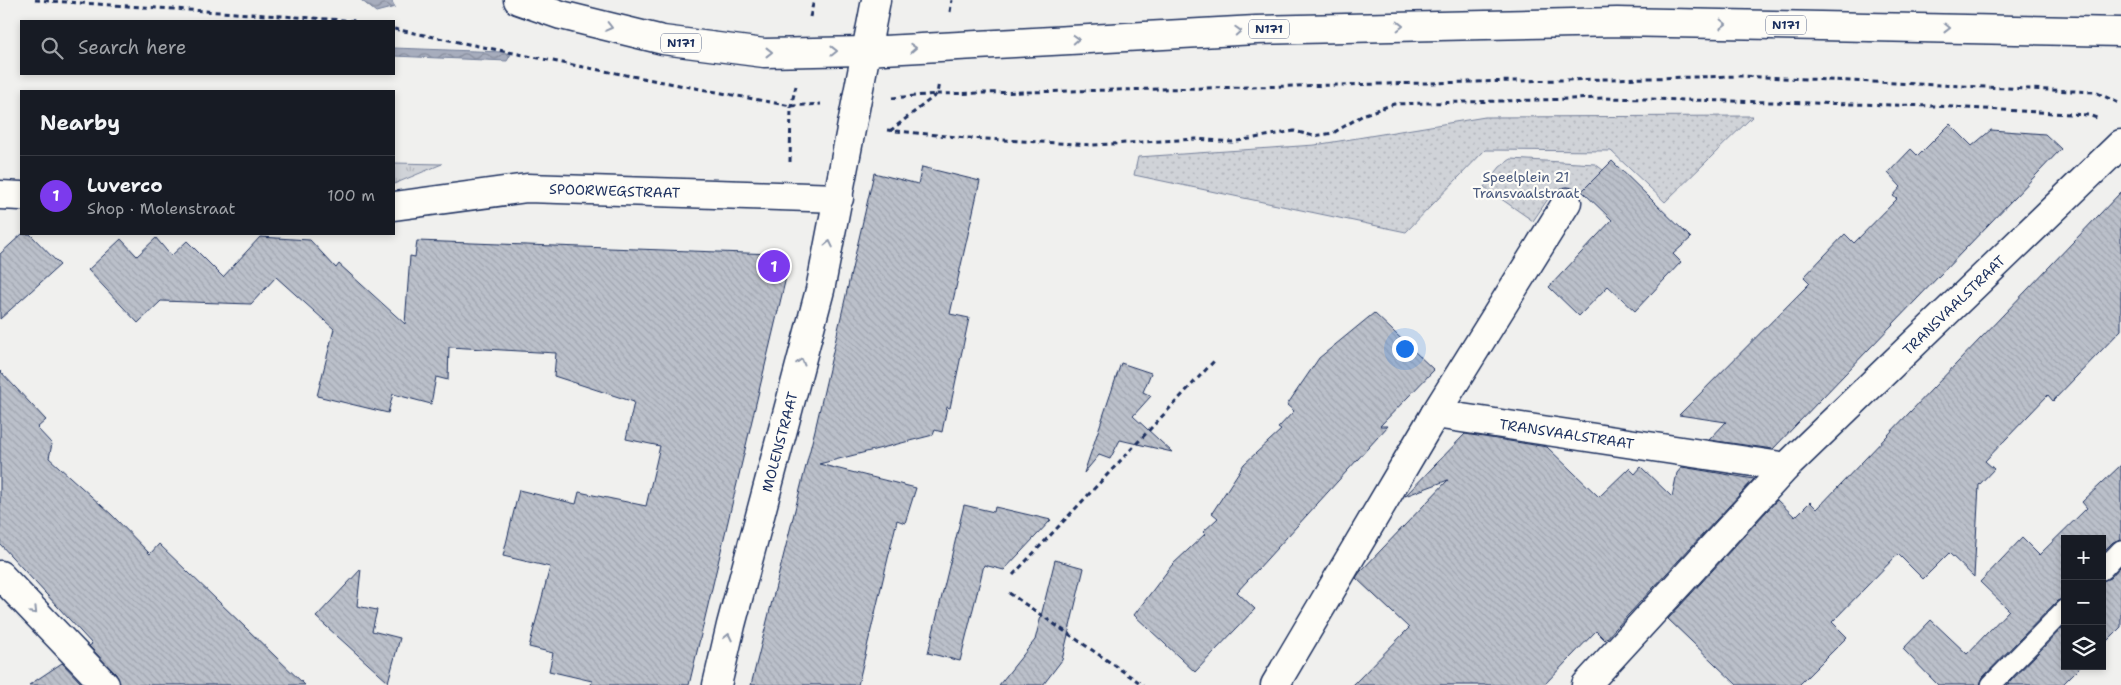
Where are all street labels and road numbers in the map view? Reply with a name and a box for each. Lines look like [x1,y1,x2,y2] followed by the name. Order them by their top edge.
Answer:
[1766,16,1806,34] road number: N171
[1249,20,1289,38] road number: N171
[661,34,701,52] road number: N171
[549,180,681,202] street label: SPOORWEGSTRAAT
[1899,251,2009,359] street label: TRANSVAALSTRAAT
[758,390,802,494] street label: MOLENSTRAAT
[1498,415,1636,453] street label: TRANSVAALSTRAAT

